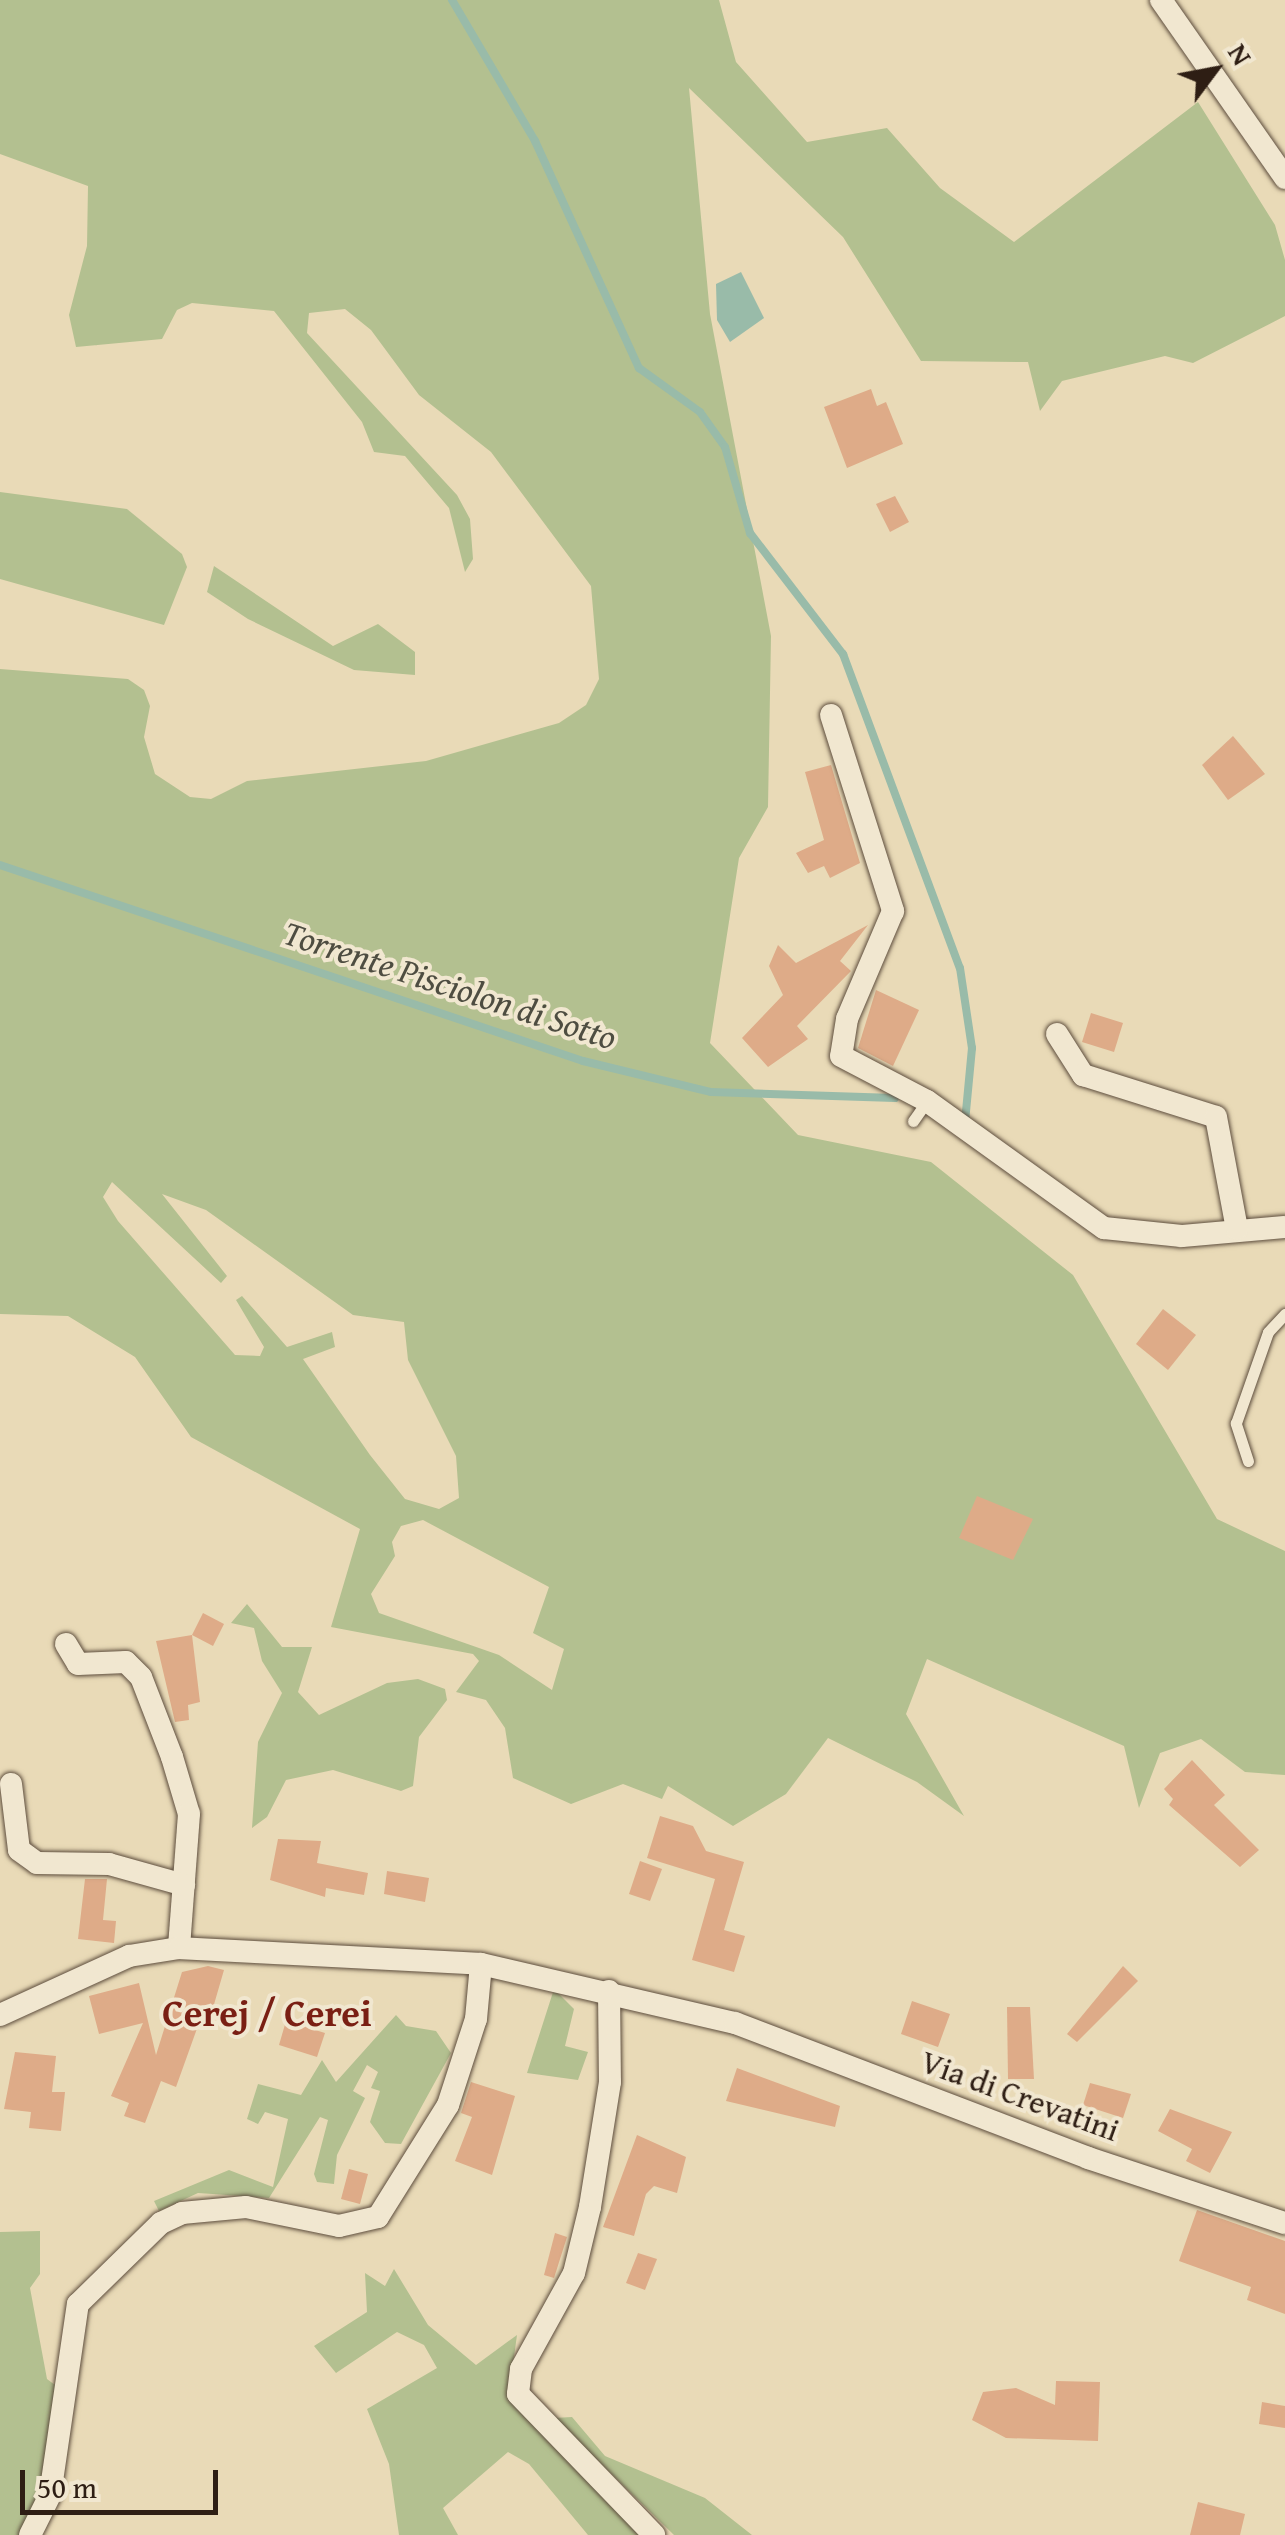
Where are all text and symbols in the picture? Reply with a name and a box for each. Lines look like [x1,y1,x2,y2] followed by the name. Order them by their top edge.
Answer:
[1165,20,1265,120] north arrow
[1219,35,1263,73] text: N
[278,911,622,1059] water label: Torrente Pisciolon di Sotto
[162,1990,372,2036] district label: Cerej / Cerei
[916,2042,1124,2150] street label: Via di Crevatini
[25,2450,222,2512] scale bar
[37,2465,97,2509] text: 50 m

